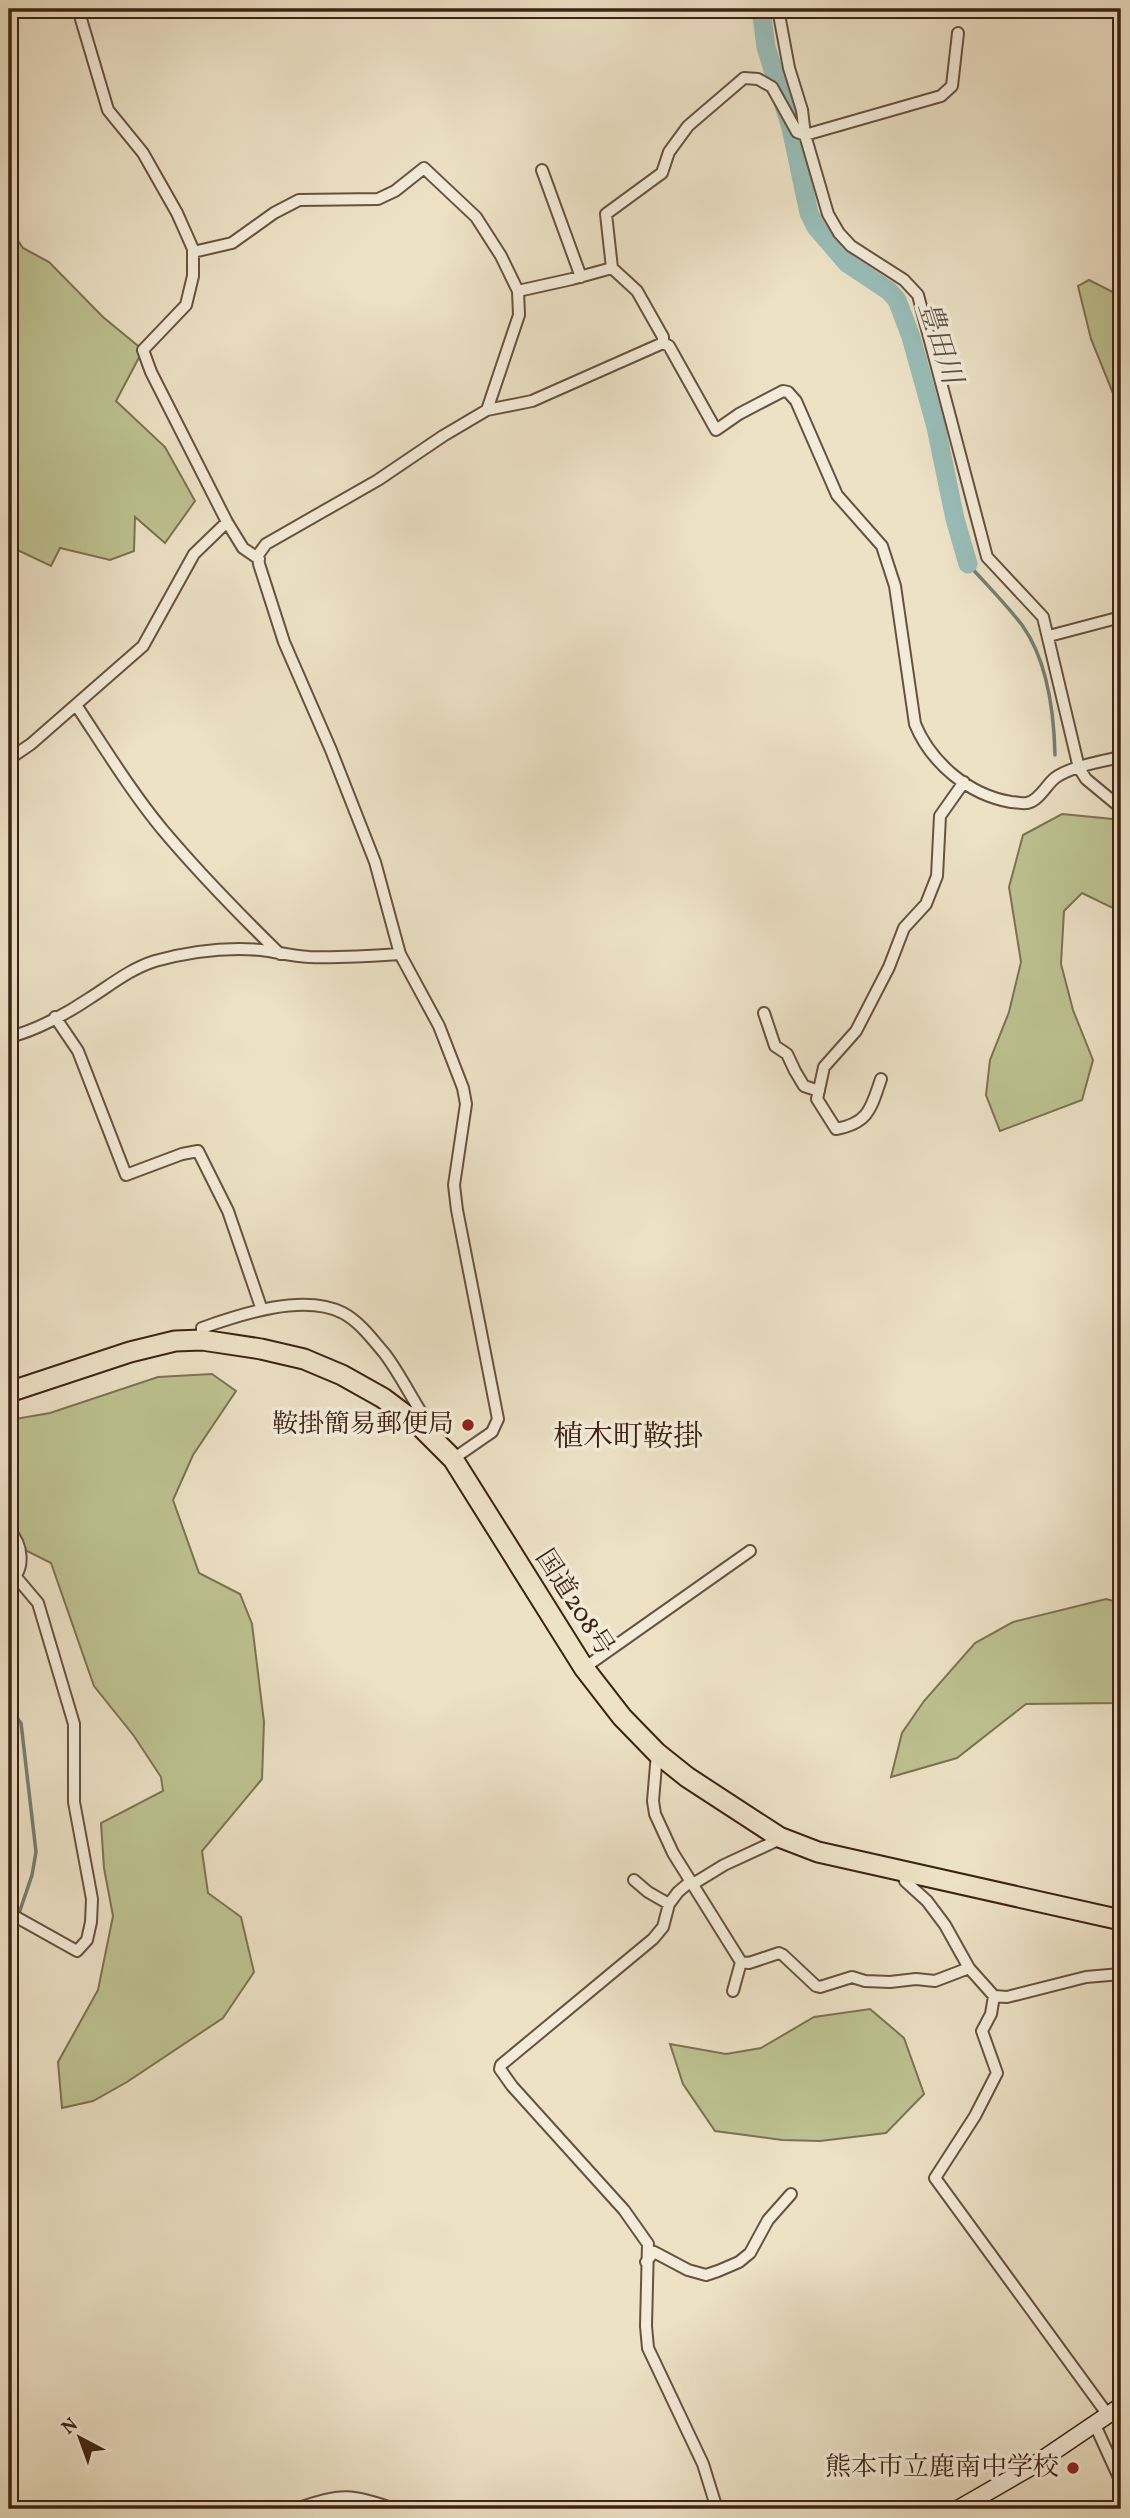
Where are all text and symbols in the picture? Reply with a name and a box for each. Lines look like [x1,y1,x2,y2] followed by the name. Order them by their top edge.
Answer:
[907,297,971,392] water label: 豊田川
[272,1407,454,1443] place label: 鞍掛簡易郵便局
[460,1417,476,1433] marker: 鞍掛簡易郵便局
[553,1417,703,1459] district label: 植木町鞍掛
[526,1543,622,1663] street label: 国道208号
[46,2402,116,2472] north arrow
[56,2412,84,2441] text: N
[825,2450,1059,2486] place label: 熊本市立鹿南中学校
[1065,2460,1081,2476] marker: 熊本市立鹿南中学校

